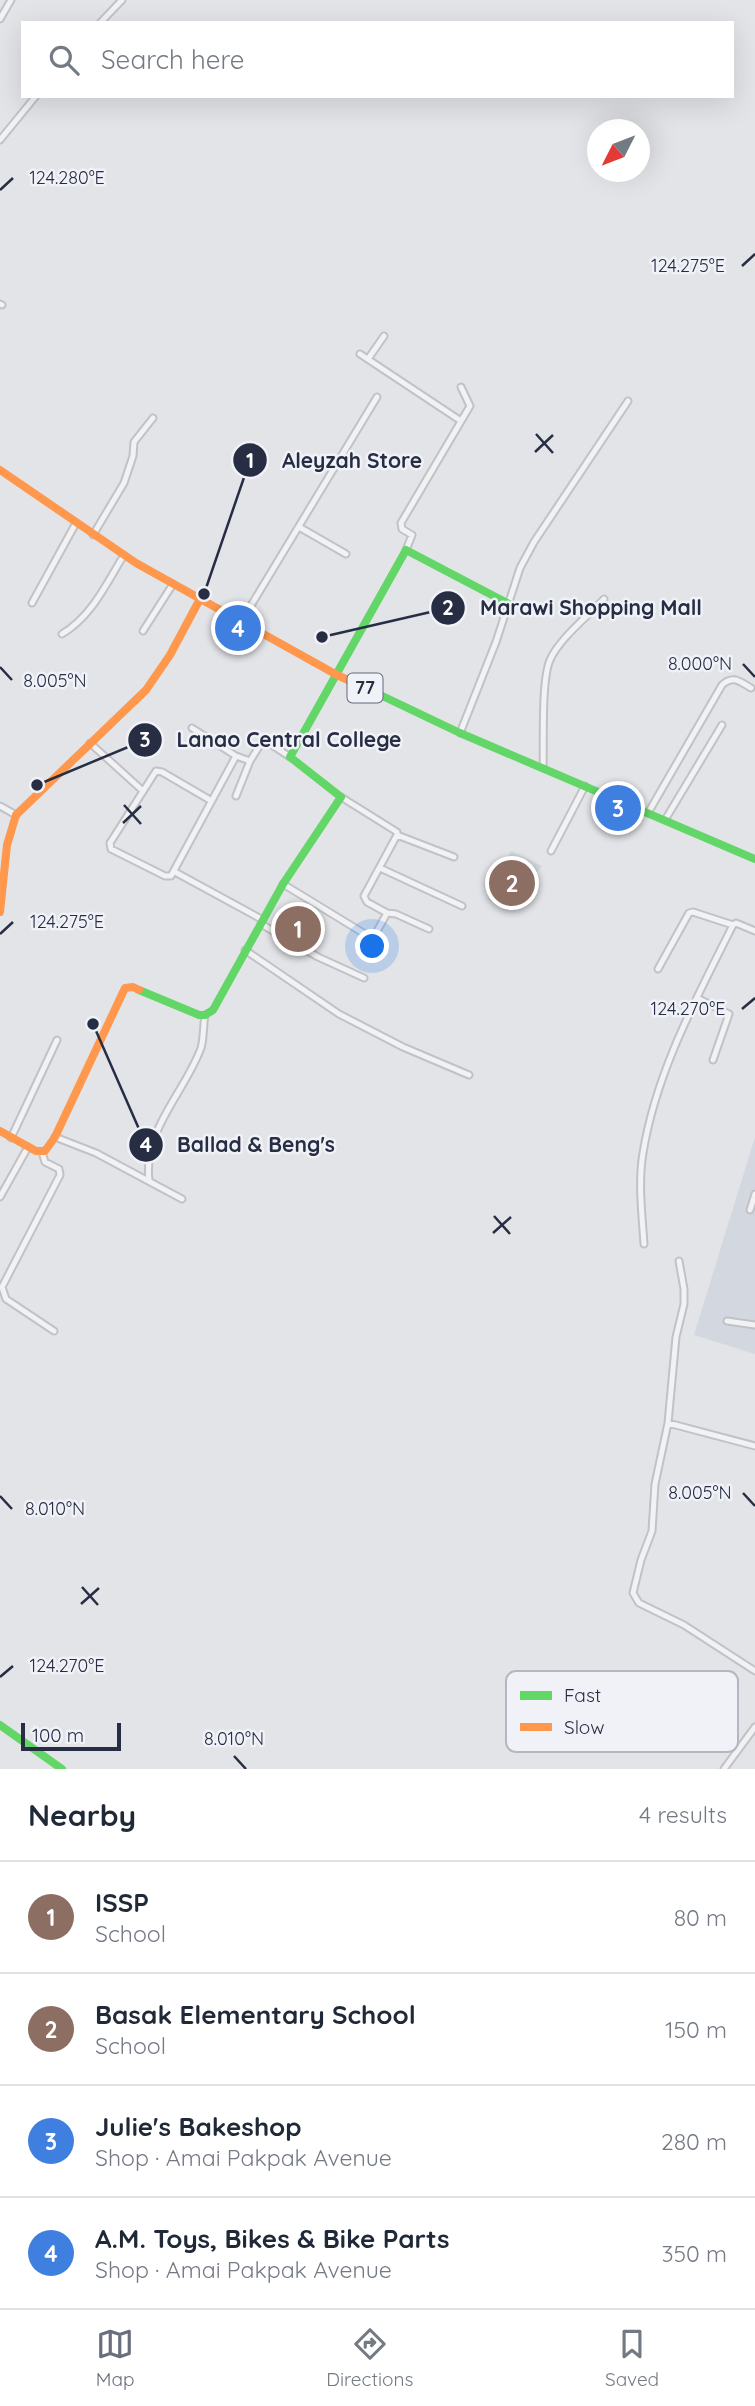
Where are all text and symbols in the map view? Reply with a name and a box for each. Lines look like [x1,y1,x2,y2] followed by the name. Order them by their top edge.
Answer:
[21,21,734,98] search box
[45,41,83,79] icon: search
[101,43,245,76] text: Search here
[587,119,650,182] north arrow
[29,166,105,189] text: 124.280°E
[651,254,725,277] text: 124.275°E
[233,439,436,481] callout: Aleyzah Store
[246,447,254,473] text: 1
[282,447,422,473] text: Aleyzah Store
[431,587,716,629] callout: Marawi Shopping Mall
[442,594,454,620] text: 2
[480,594,702,620] text: Marawi Shopping Mall
[215,602,261,654] pin: 4
[668,652,732,675] text: 8.000°N
[23,669,87,692] text: 8.005°N
[348,674,382,702] road number: 77
[127,719,415,761] callout: Lanao Central College
[139,726,151,752] text: 3
[177,726,402,752] text: Lanao Central College
[595,782,641,834] pin: 3
[489,857,535,909] pin: 2
[275,903,321,955] pin: 1
[30,910,104,933] text: 124.275°E
[355,929,389,963] your location
[651,997,725,1020] text: 124.270°E
[128,1124,349,1166] callout: Ballad & Beng's
[140,1131,152,1157] text: 4
[177,1131,335,1157] text: Ballad & Beng's
[668,1481,732,1504] text: 8.005°N
[25,1497,85,1520] text: 8.010°N
[30,1654,104,1677] text: 124.270°E
[506,1671,738,1752] legend
[564,1683,601,1707] text: Fast
[564,1715,605,1739] text: Slow
[21,1720,121,1752] scale bar
[32,1723,84,1747] text: 100 m
[204,1727,264,1750] text: 8.010°N
[28,1796,136,1834] text: Nearby
[639,1800,727,1829] text: 4 results
[95,1886,149,1919] text: ISSP
[47,1903,55,1932] text: 1
[674,1903,727,1932] text: 80 m
[95,1919,166,1948] text: School
[95,1998,416,2031] text: Basak Elementary School
[44,2015,58,2044] text: 2
[665,2015,727,2044] text: 150 m
[95,2031,166,2060] text: School
[95,2110,302,2143] text: Julie's Bakeshop
[45,2127,57,2156] text: 3
[661,2127,727,2156] text: 280 m
[95,2143,392,2172] text: Shop · Amai Pakpak Avenue
[95,2222,450,2255] text: A.M. Toys, Bikes & Bike Parts
[44,2239,58,2268] text: 4
[661,2239,727,2268] text: 350 m
[95,2255,392,2284] text: Shop · Amai Pakpak Avenue
[96,2325,135,2391] tab: Map
[326,2325,413,2391] tab: Directions
[605,2325,659,2391] tab: Saved

